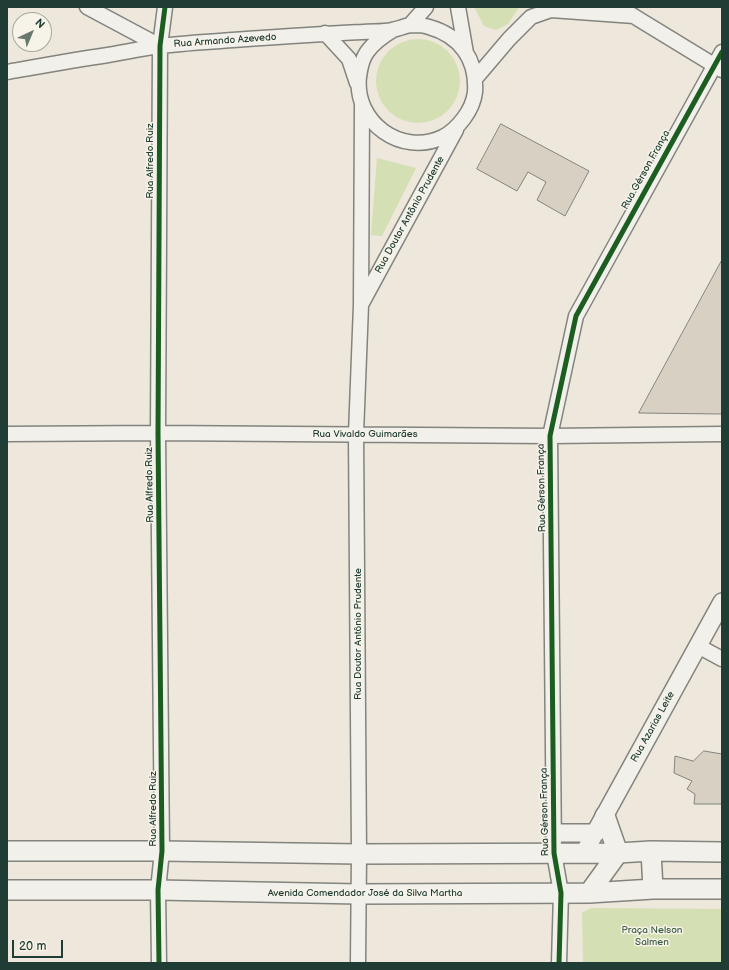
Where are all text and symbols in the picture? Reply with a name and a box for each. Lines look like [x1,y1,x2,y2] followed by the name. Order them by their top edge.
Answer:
[12,12,52,52] north arrow
[32,16,47,31] text: N
[173,31,277,51] street label: Rua Armando Azevedo
[144,123,156,199] street label: Rua Alfredo Ruiz
[619,128,673,212] street label: Rua Gérson França
[373,154,447,276] street label: Rua Doutor Antônio Prudente
[312,428,418,440] street label: Rua Vivaldo Guimarães
[535,444,549,532] street label: Rua Gérson França
[143,447,157,523] street label: Rua Alfredo Ruiz
[352,568,364,700] street label: Rua Doutor Antônio Prudente
[629,689,677,765] street label: Rua Azarias Leite
[538,768,552,856] street label: Rua Gérson França
[147,771,159,847] street label: Rua Alfredo Ruiz
[268,887,462,899] street label: Avenida Comendador José da Silva Martha
[622,924,682,948] park label: Praça Nelson Salmen
[14,932,65,958] scale bar
[19,939,46,954] text: 20 m

